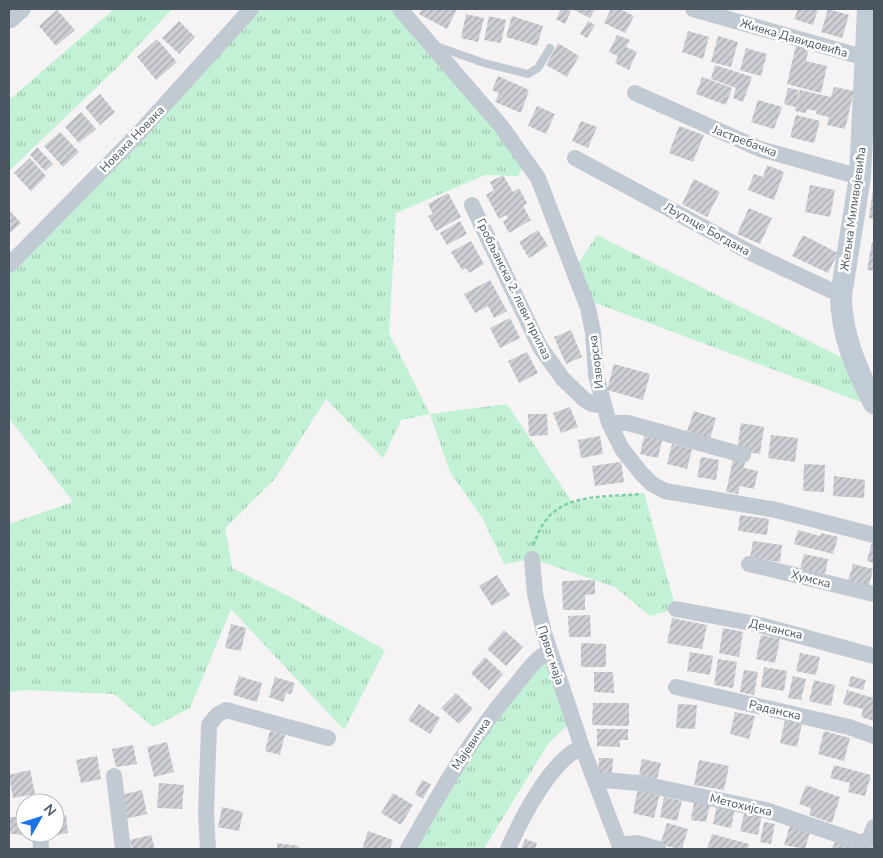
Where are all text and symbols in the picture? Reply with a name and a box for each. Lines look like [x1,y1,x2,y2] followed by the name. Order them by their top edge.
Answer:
[738,15,850,61] street label: Живка Давидовића
[96,102,168,176] street label: Новака Новака
[710,121,779,161] street label: Јастребачка
[836,146,870,272] street label: Жељка Миливојевића
[661,199,753,259] street label: Љутице Богдана
[473,216,555,362] street label: Гробљанска 2. леви прилаз
[585,334,607,390] street label: Изворска
[790,566,832,592] street label: Хумска
[748,615,804,643] street label: Дечанска
[534,623,568,687] street label: Првог маја
[747,696,803,724] street label: Раданска
[448,715,494,773] street label: Мајевичка
[708,790,774,820] street label: Метохијска
[15,793,65,843] north arrow
[39,800,60,820] text: N

